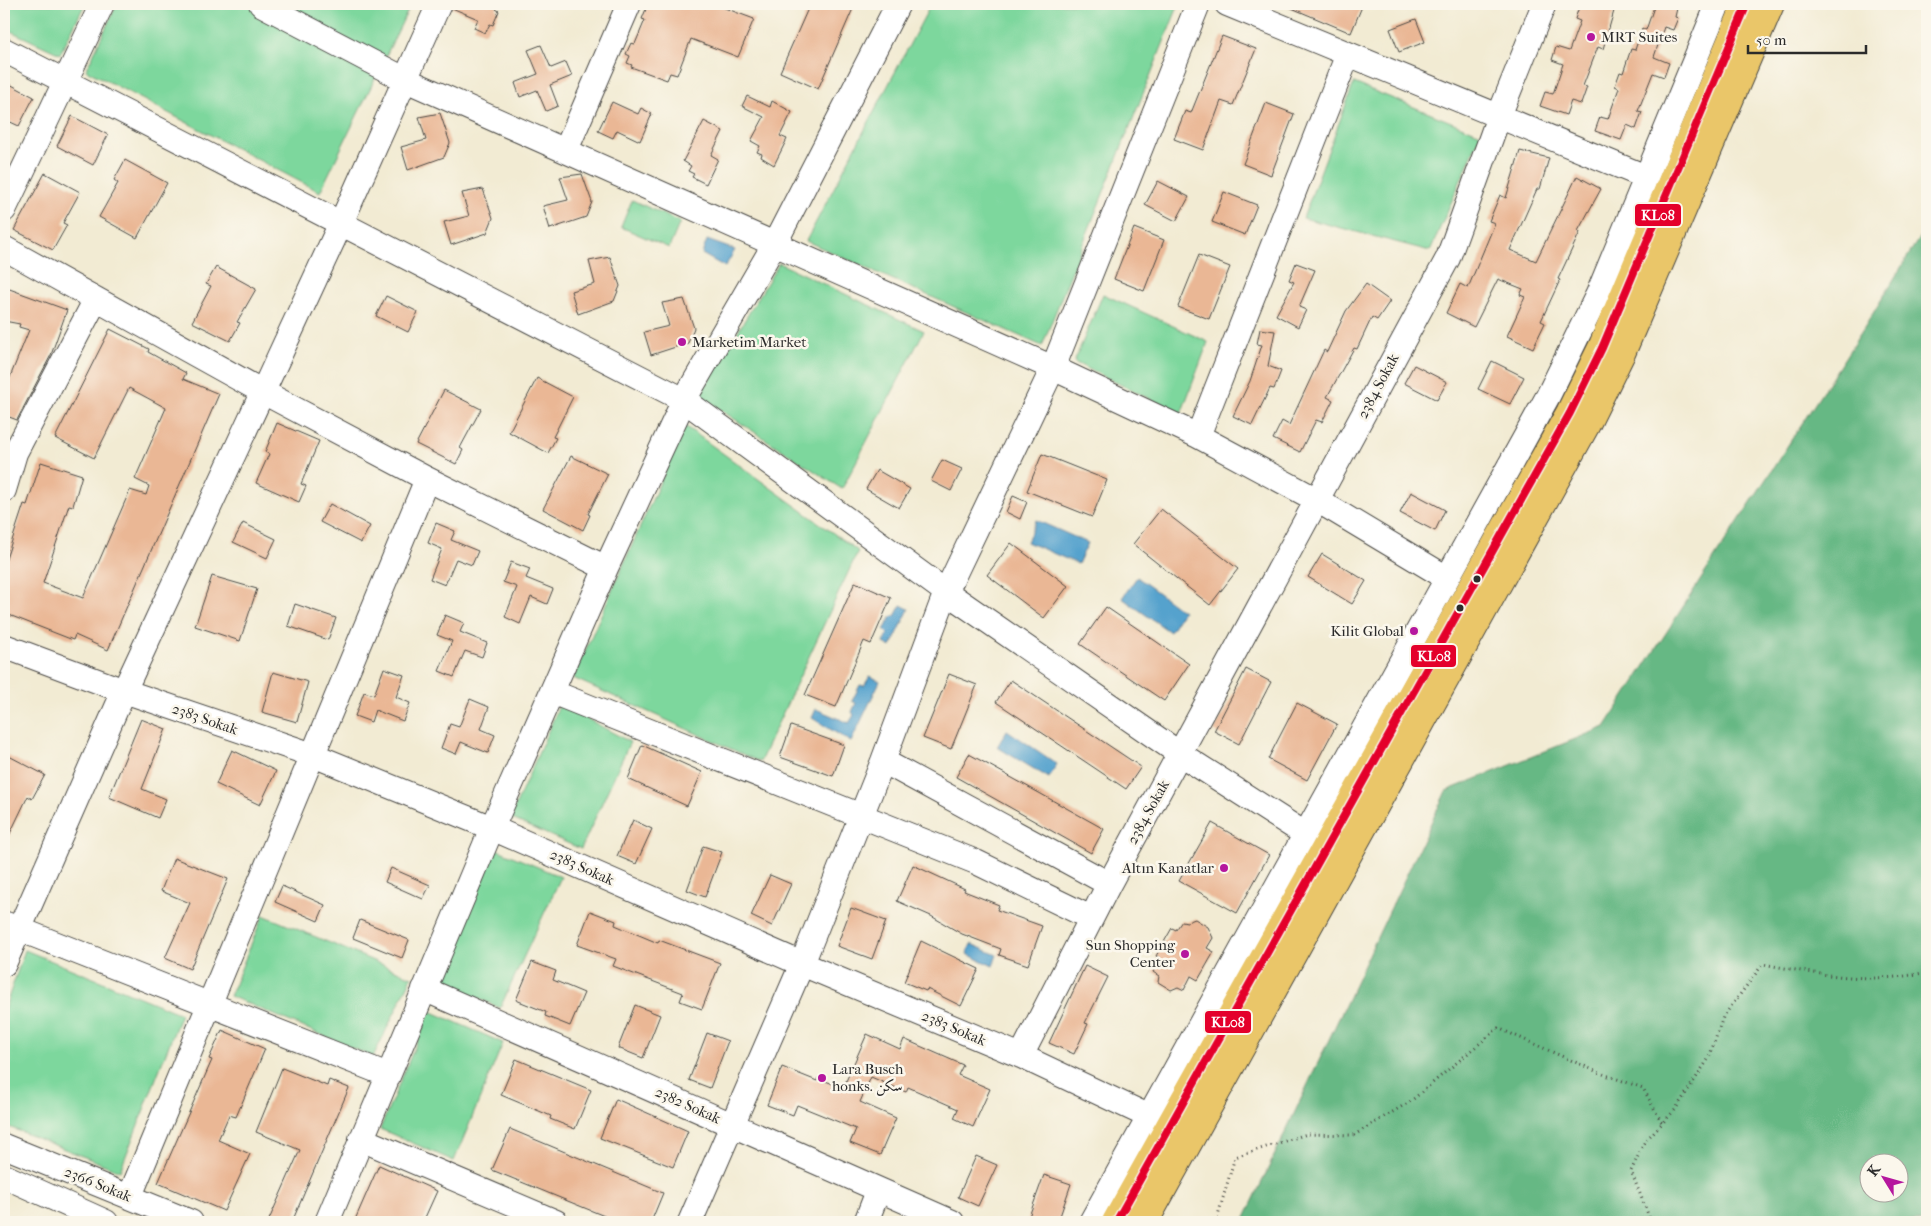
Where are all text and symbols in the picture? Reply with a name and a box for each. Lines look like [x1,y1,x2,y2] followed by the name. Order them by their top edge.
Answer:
[1748,22,1866,54] scale bar
[1601,28,1678,46] place label: MRT Suites
[1585,31,1597,43] marker: MRT Suites
[1756,31,1787,49] text: 50 m
[1634,203,1682,227] line badge: KL08
[1641,207,1675,224] text: KL08
[692,333,807,351] place label: Marketim Market
[676,336,688,348] marker: Marketim Market
[1353,350,1403,422] street label: 2384 Sokak
[1472,574,1482,584] unlabelled marker
[1455,603,1465,613] unlabelled marker
[1330,622,1404,640] place label: Kilit Global
[1408,625,1420,637] marker: Kilit Global
[1410,644,1457,668] line badge: KL08
[1417,648,1451,665] text: KL08
[170,699,241,739] street label: 2383 Sokak
[1123,776,1173,847] street label: 2384 Sokak
[547,845,617,889] street label: 2383 Sokak
[1121,859,1215,877] place label: Altın Kanatlar
[1218,862,1230,874] marker: Altın Kanatlar
[1086,936,1176,971] place label: Sun Shopping Center
[1179,948,1191,960] marker: Sun Shopping Center
[919,1006,989,1050] street label: 2383 Sokak
[1204,1010,1252,1034] line badge: KL08
[1211,1014,1245,1031] text: KL08
[832,1060,904,1096] place label: Lara Busch honks. سكن
[816,1072,828,1084] marker: Lara Busch honks. سكن
[652,1083,724,1128] street label: 2382 Sokak
[1858,1154,1908,1204] north arrow
[1864,1161,1884,1180] text: K
[62,1162,135,1206] street label: 2366 Sokak

